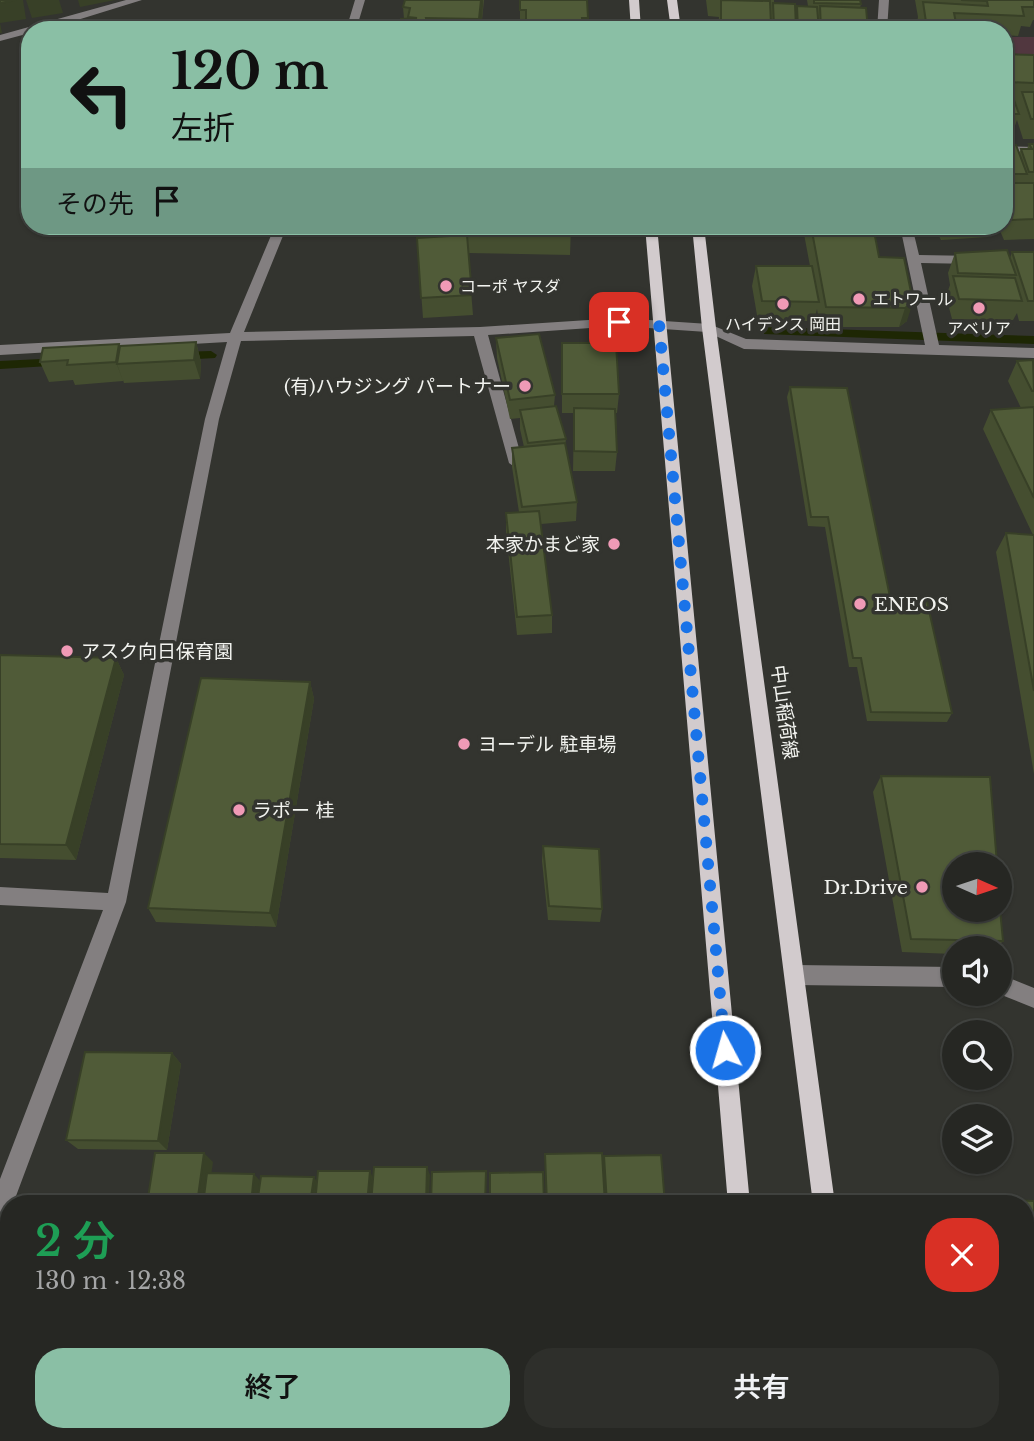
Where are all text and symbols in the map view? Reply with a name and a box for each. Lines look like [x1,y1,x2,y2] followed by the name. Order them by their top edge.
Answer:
[171,41,329,102] text: 120 m
[56,49,147,140] icon: left
[171,108,235,148] text: 左折
[148,182,186,220] icon: arrive
[56,188,134,220] text: その先
[460,276,561,296] place label: コーポ ヤスダ
[438,278,454,294] marker: コーポ ヤスダ
[873,289,953,309] place label: エトワール
[851,291,867,307] marker: エトワール
[589,292,649,352] pin
[775,296,791,312] marker: ハイデンス 岡田
[971,300,987,316] marker: アベリア
[600,303,638,341] icon: arrive
[725,314,841,334] place label: ハイデンス 岡田
[947,318,1011,338] place label: アベリア
[284,375,511,398] place label: (有)ハウジング パートナー
[517,378,533,394] marker: (有)ハウジング パートナー
[486,533,600,556] place label: 本家かまど家
[606,536,622,552] marker: 本家かまど家
[874,593,949,616] place label: ENEOS
[852,596,868,612] marker: ENEOS
[81,640,233,663] place label: アスク向日保育園
[59,643,75,659] marker: アスク向日保育園
[767,663,803,761] street label: 中山稲荷線
[478,733,616,756] place label: ヨーデル 駐車場
[456,736,472,752] marker: ヨーデル 駐車場
[253,799,334,822] place label: ラポー 桂
[231,802,247,818] marker: ラポー 桂
[942,852,1012,922] north arrow
[942,852,1012,1174] map controls
[824,876,908,899] place label: Dr.Drive
[914,879,930,895] marker: Dr.Drive
[942,936,1012,1006] button: sound
[688,1013,762,1087] position arrow
[942,1020,1012,1090] button: search
[942,1104,1012,1174] button: layers
[35,1215,115,1267] text: 2 分
[925,1218,999,1292] button: close
[35,1267,186,1295] text: 130 m · 12:38
[35,1348,510,1428] button: 終了
[524,1348,999,1428] button: 共有

